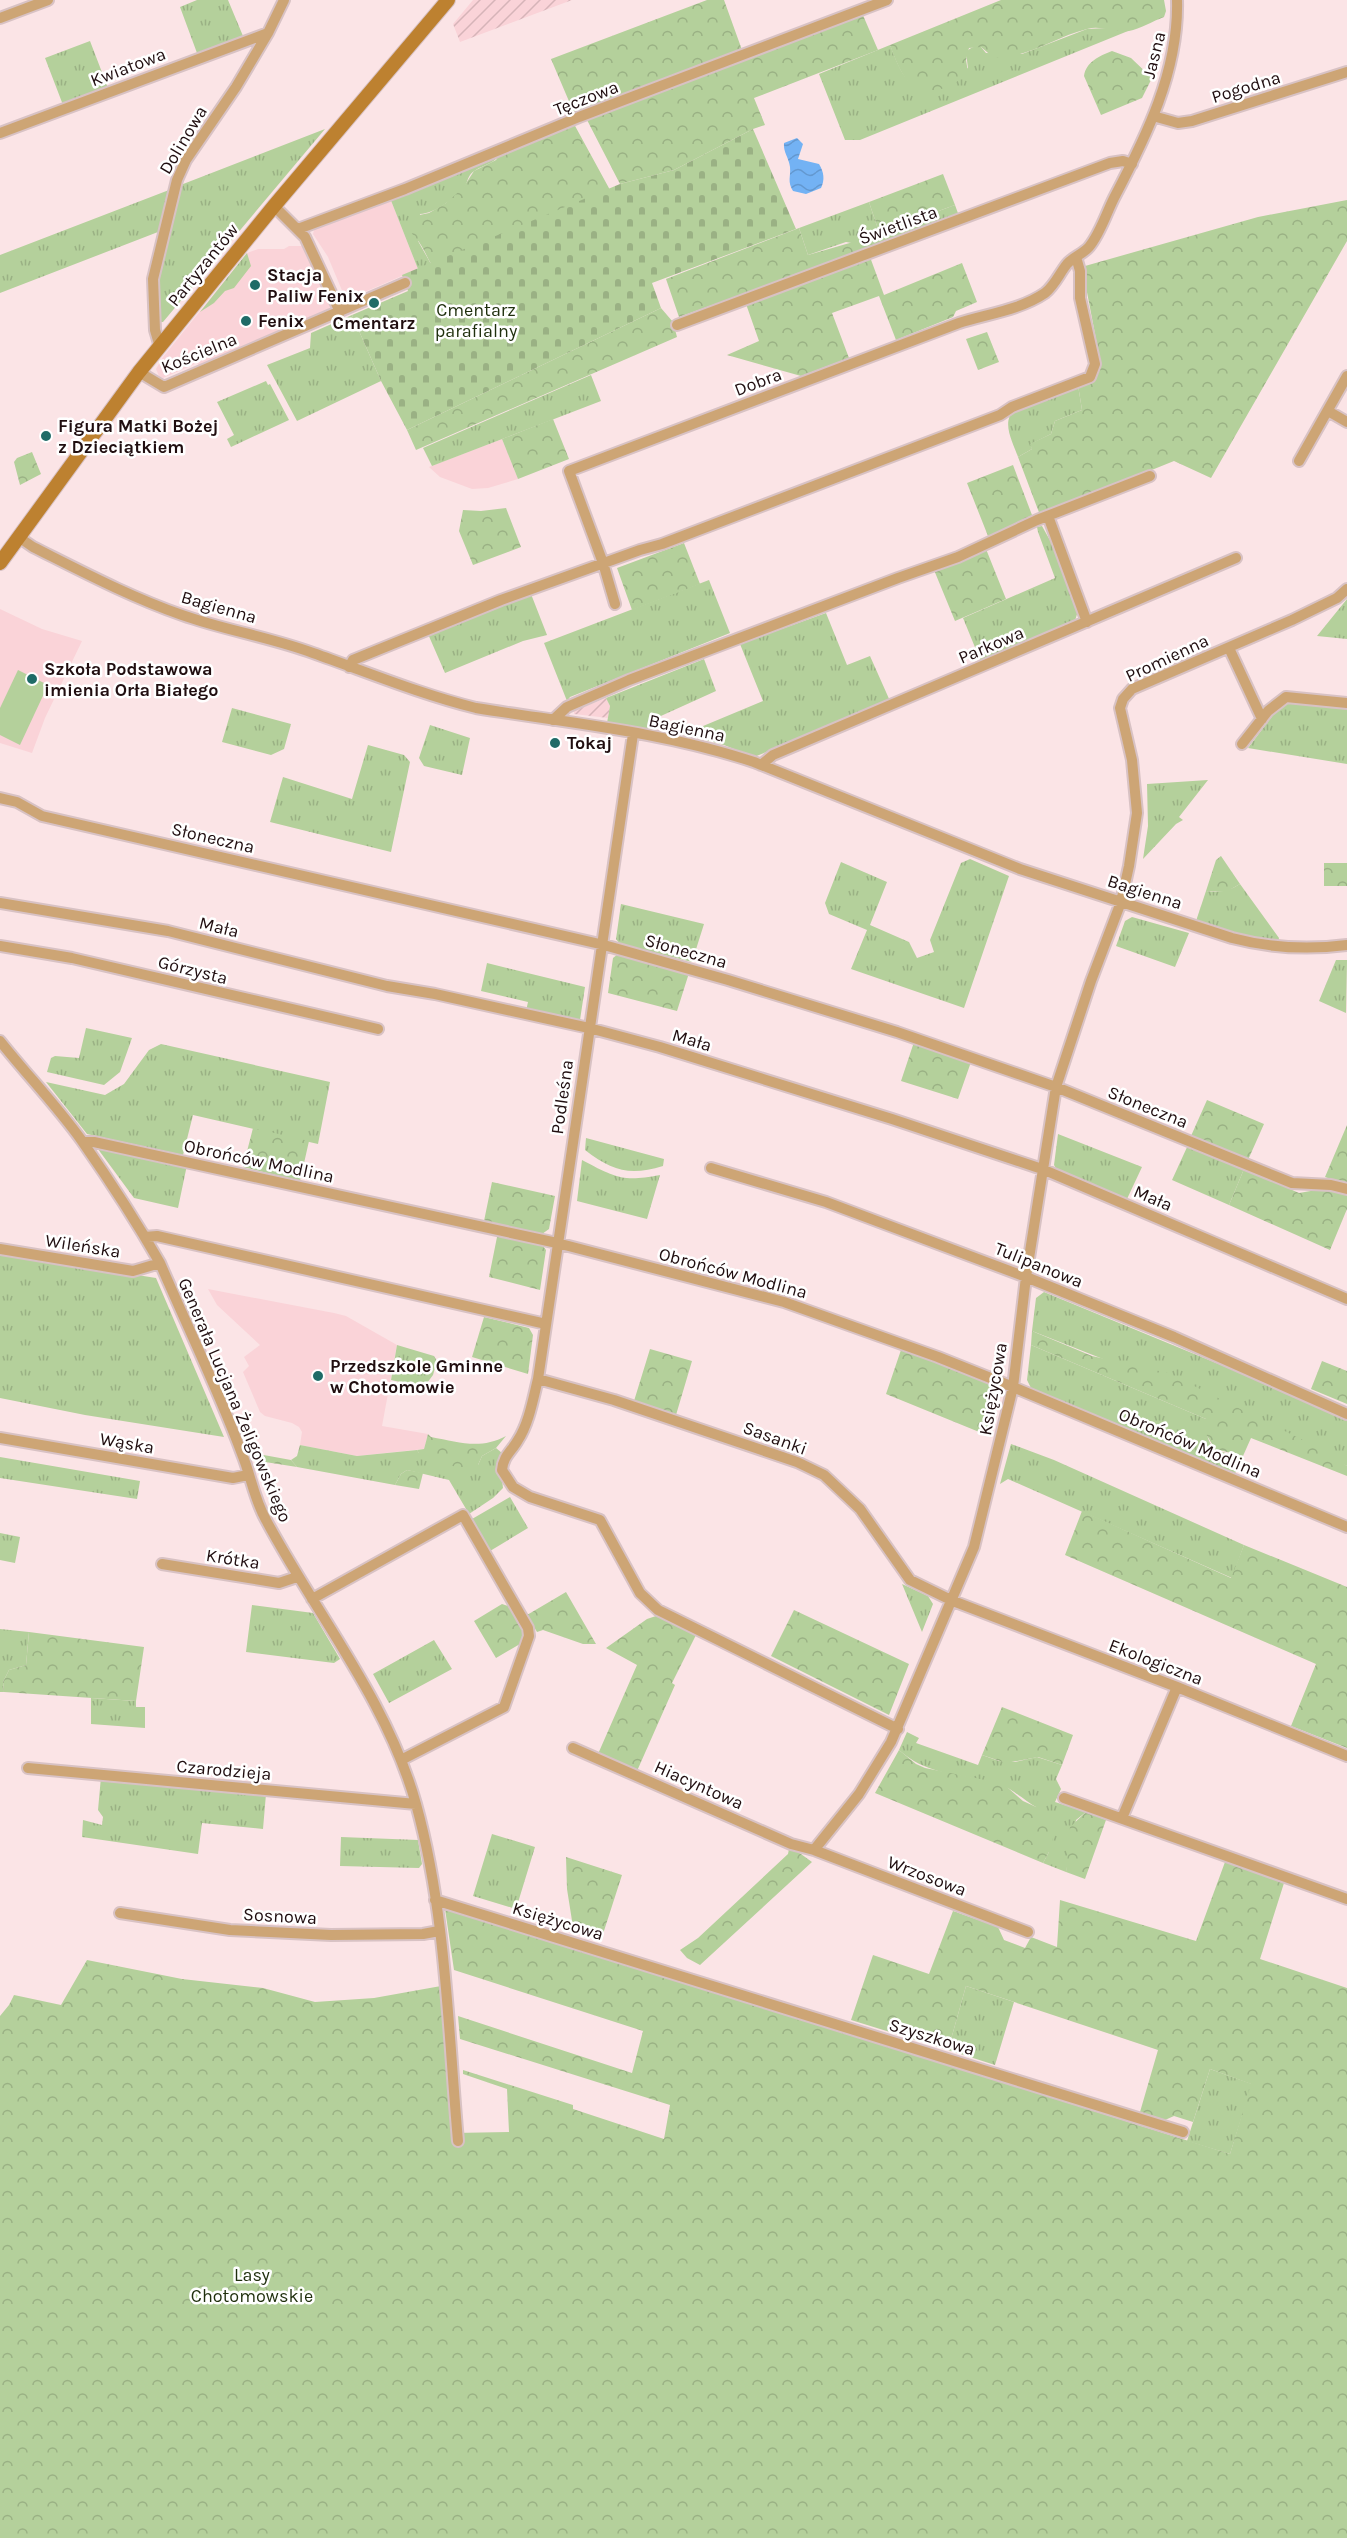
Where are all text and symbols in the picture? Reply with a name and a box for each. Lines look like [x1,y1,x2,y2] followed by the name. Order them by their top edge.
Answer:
[1138,29,1170,81] street label: Jasna
[87,43,169,91] street label: Kwiatowa
[1209,66,1283,108] street label: Pogodna
[551,76,621,120] street label: Tęczowa
[154,102,212,178] street label: Dolinowa
[855,200,940,249] street label: Świetlista
[163,219,243,311] street label: Partyzantów
[267,264,363,307] place label: Stacja Paliw Fenix
[248,278,262,292] marker: Stacja Paliw Fenix
[367,296,381,310] marker: Cmentarz
[435,299,518,342] park label: Cmentarz parafialny
[258,310,304,332] place label: Fenix
[333,312,415,334] place label: Cmentarz
[239,314,253,328] marker: Fenix
[158,328,240,378] street label: Kościelna
[731,363,785,401] street label: Dobra
[58,415,218,458] place label: Figura Matki Bożej z Dzieciątkiem
[39,429,53,443] marker: Figura Matki Bożej z Dzieciątkiem
[179,586,259,628] street label: Bagienna
[955,621,1027,669] street label: Parkowa
[1122,629,1212,687] street label: Promienna
[44,658,218,701] place label: Szkoła Podstawowa imienia Orła Białego
[25,672,39,686] marker: Szkoła Podstawowa imienia Orła Białego
[647,709,727,747] street label: Bagienna
[567,732,612,754] place label: Tokaj
[548,736,562,750] marker: Tokaj
[169,818,257,858] street label: Słoneczna
[1105,870,1185,914] street label: Bagienna
[197,911,241,943] street label: Mała
[642,929,730,973] street label: Słoneczna
[156,951,230,989] street label: Górzysta
[670,1024,714,1056] street label: Mała
[546,1058,578,1136] street label: Podleśna
[1105,1081,1191,1133] street label: Słoneczna
[182,1134,336,1188] street label: Obrońców Modlina
[1130,1180,1176,1216] street label: Mała
[44,1229,122,1263] street label: Wileńska
[992,1237,1086,1293] street label: Tulipanowa
[656,1243,810,1303] street label: Obrońców Modlina
[173,1275,297,1525] street label: Generała Lucjana Żeligowskiego
[974,1341,1012,1437] street label: Księżycowa
[330,1355,503,1398] place label: Przedszkole Gminne w Chotomowie
[311,1369,325,1383] marker: Przedszkole Gminne w Chotomowie
[1115,1403,1265,1483] street label: Obrońców Modlina
[740,1416,810,1460] street label: Sasanki
[98,1427,156,1459] street label: Wąska
[205,1544,261,1574] street label: Krótka
[1106,1634,1206,1690] street label: Ekologiczna
[176,1755,272,1785] street label: Czarodzieja
[651,1756,747,1814] street label: Hiacyntowa
[884,1851,970,1901] street label: Wrzosowa
[510,1897,606,1945] street label: Księżycowa
[243,1903,317,1929] street label: Sosnowa
[886,2014,978,2060] street label: Szyszkowa
[191,2264,313,2307] park label: Lasy Chotomowskie

